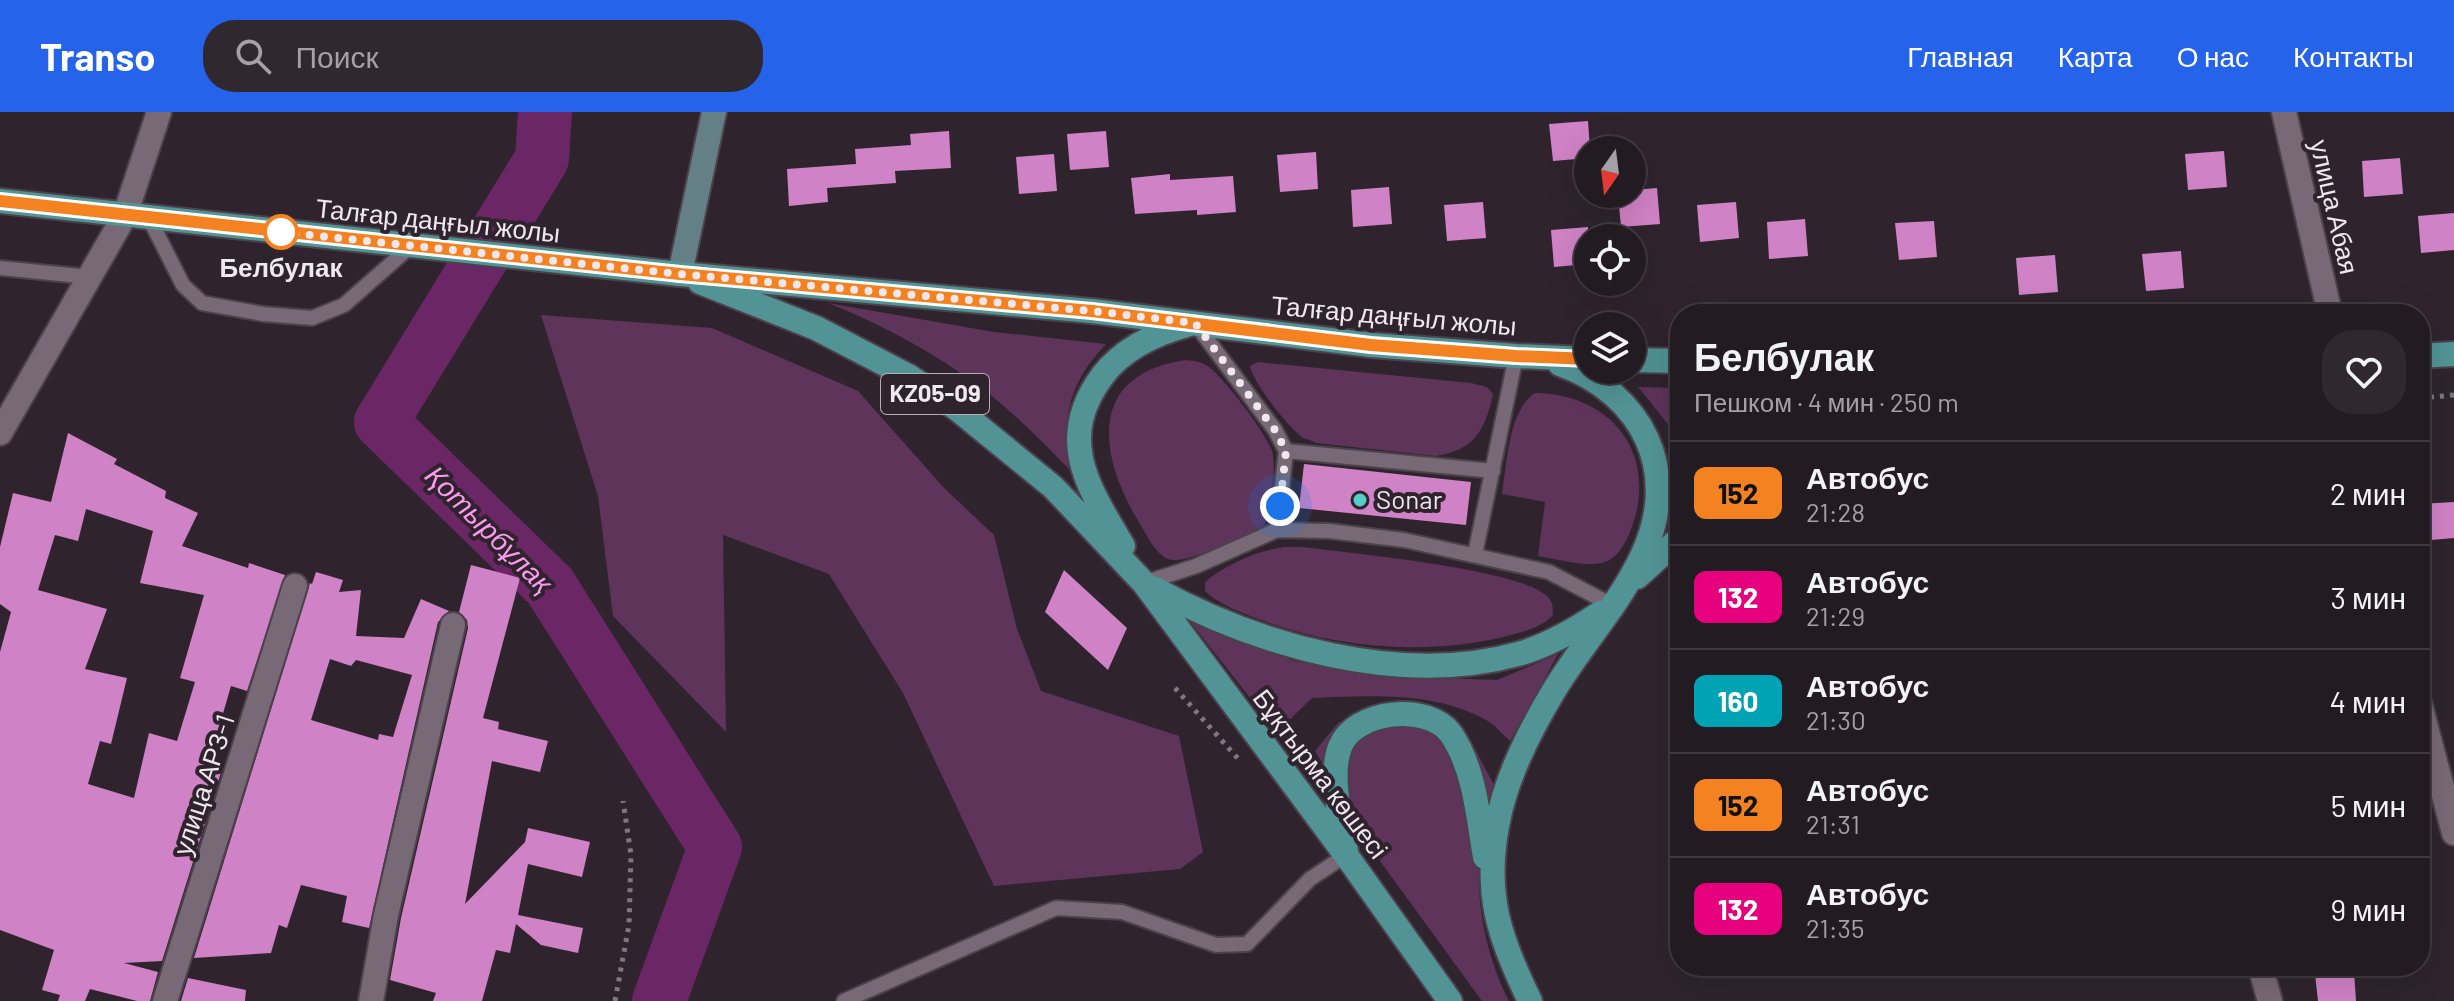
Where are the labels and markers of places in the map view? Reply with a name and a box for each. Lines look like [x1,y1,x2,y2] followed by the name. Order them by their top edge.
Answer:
[264,215,298,249] marker: Белбулак
[219,251,344,282] place label: Белбулак
[1376,483,1443,514] place label: Sonar
[1351,491,1369,509] marker: Sonar

